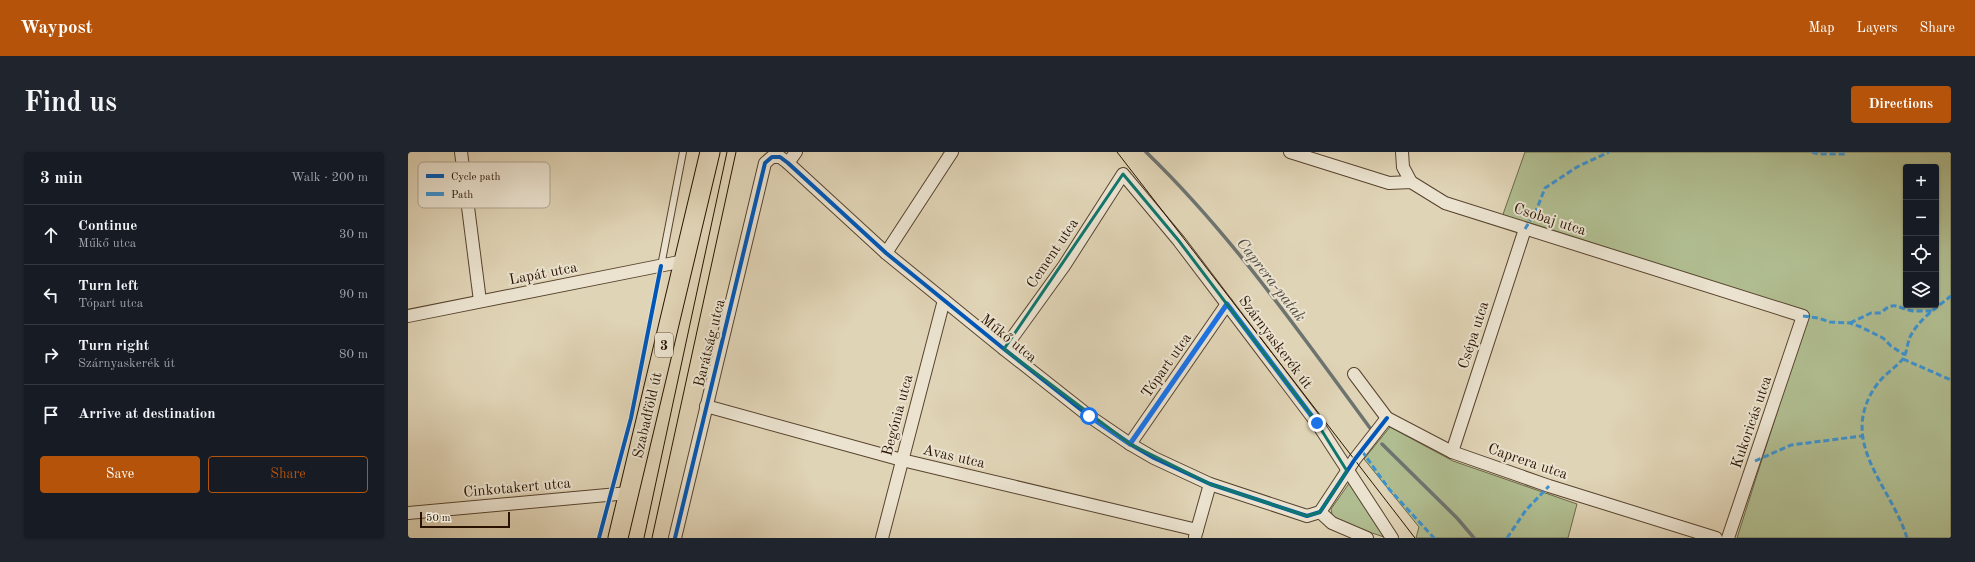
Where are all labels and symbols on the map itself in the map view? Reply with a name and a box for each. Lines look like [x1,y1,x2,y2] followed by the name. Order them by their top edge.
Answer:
[418,162,550,208] legend
[451,172,501,183] text: Cycle path
[451,190,473,201] text: Path
[1511,202,1588,239] street label: Csobaj utca
[1025,216,1082,291] street label: Cement utca
[1233,235,1308,325] water label: Caprera-patak
[508,260,579,288] street label: Lapát utca
[1235,294,1314,392] street label: Szárnyaskerék út
[692,297,729,389] street label: Barátság utca
[1456,299,1493,371] street label: Csépa utca
[977,312,1039,367] street label: Műkő utca
[1140,330,1195,401] street label: Tópart utca
[655,333,673,357] road number: 3
[631,371,666,460] street label: Szabadföld út
[880,372,917,458] street label: Begónia utca
[1730,374,1775,471] street label: Kukoricás utca
[1080,407,1098,425] route start
[1308,414,1326,432] route end
[1486,442,1570,483] street label: Caprera utca
[921,443,987,472] street label: Avas utca
[463,476,572,501] street label: Cinkotakert utca
[420,510,510,529] scale bar

